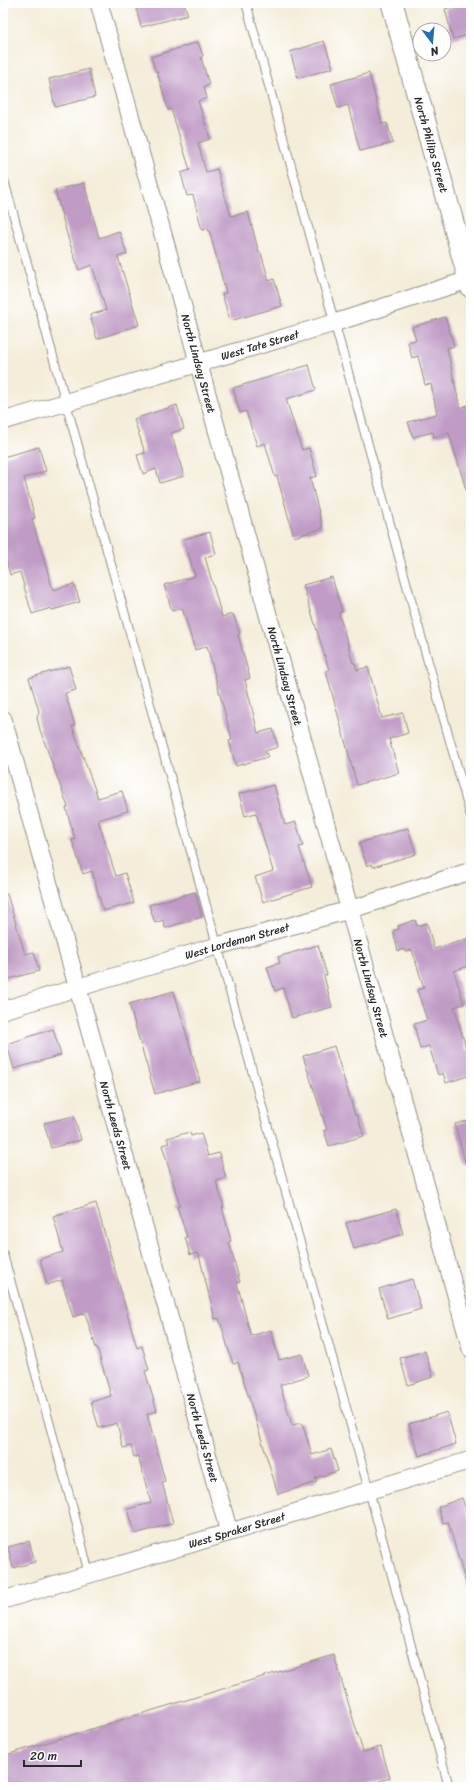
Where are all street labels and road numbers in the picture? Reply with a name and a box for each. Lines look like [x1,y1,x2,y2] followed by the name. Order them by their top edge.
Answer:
[409,95,453,195] street label: North Philips Street
[175,312,221,416] street label: North Lindsay Street
[219,325,302,366] street label: West Tate Street
[262,624,307,728] street label: North Lindsay Street
[183,918,292,965] street label: West Lordeman Street
[348,936,394,1040] street label: North Lindsay Street
[94,1079,137,1173] street label: North Leeds Street
[181,1391,224,1485] street label: North Leeds Street
[186,1507,288,1554] street label: West Spraker Street

